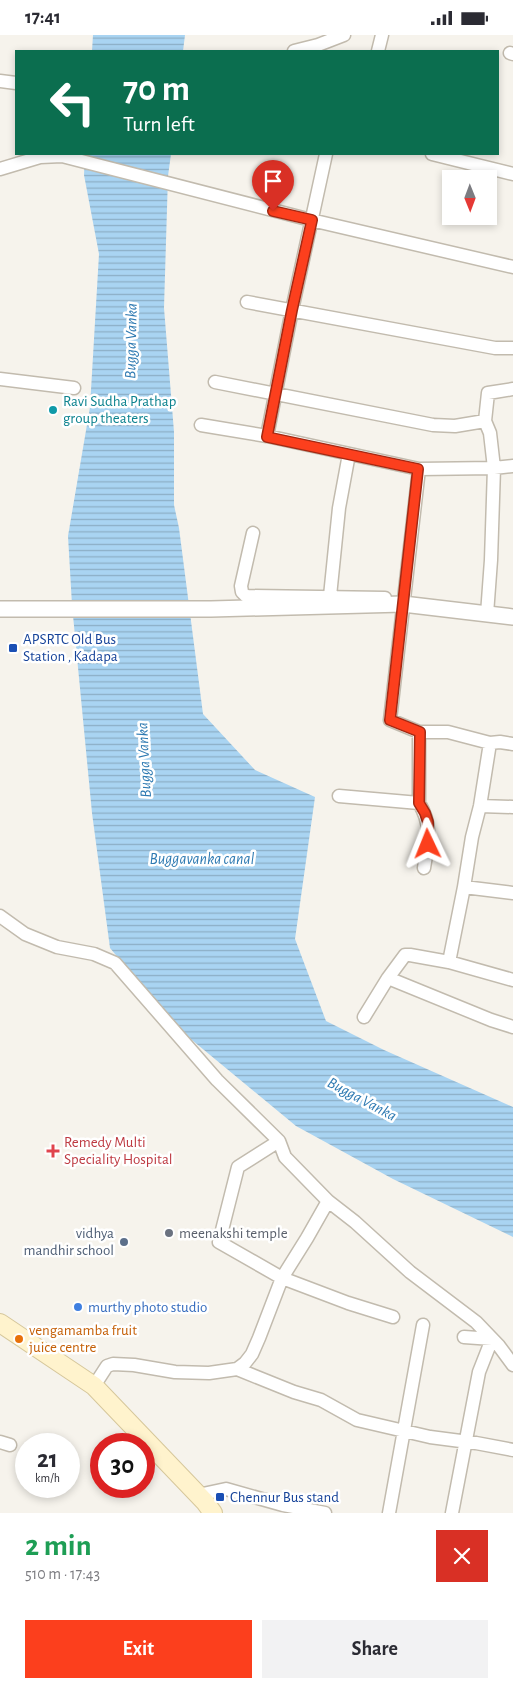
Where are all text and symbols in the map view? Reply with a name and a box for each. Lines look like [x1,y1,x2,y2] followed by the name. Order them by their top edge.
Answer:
[25,8,61,27] text: 17:41
[40,70,105,135] icon: left
[123,72,190,107] text: 70 m
[123,113,195,135] text: Turn left
[252,160,294,211] pin
[259,167,287,195] icon: arrive
[442,170,498,225] north arrow
[442,170,497,225] map controls
[122,303,140,379] water label: Bugga Vanka
[63,394,176,426] place label: Ravi Sudha Prathap group theaters
[47,404,59,416] marker: Ravi Sudha Prathap group theaters
[23,632,118,664] place label: APSRTC Old Bus Station , Kadapa
[7,642,19,654] marker: APSRTC Old Bus Station , Kadapa
[134,722,154,798] water label: Bugga Vanka
[401,817,453,869] position arrow
[150,851,254,867] water label: Buggavanka canal
[325,1074,399,1124] water label: Bugga Vanka
[64,1135,173,1167] place label: Remedy Multi Speciality Hospital
[46,1144,60,1158] marker: Remedy Multi Speciality Hospital
[23,1226,114,1258] place label: vidhya mandhir school
[179,1226,288,1241] place label: meenakshi temple
[163,1227,175,1239] marker: meenakshi temple
[118,1236,130,1248] marker: vidhya mandhir school
[88,1300,207,1315] place label: murthy photo studio
[72,1301,84,1313] marker: murthy photo studio
[29,1323,137,1355] place label: vengamamba fruit juice centre
[13,1333,25,1345] marker: vengamamba fruit juice centre
[90,1433,155,1498] speed limit sign: 30
[37,1447,58,1472] text: 21
[35,1472,60,1484] text: km/h
[230,1490,339,1505] place label: Chennur Bus stand
[214,1491,226,1503] marker: Chennur Bus stand
[436,1530,488,1582] button: close
[25,1531,92,1561] text: 2 min
[25,1566,100,1582] text: 510 m · 17:43
[25,1620,252,1678] button: Exit
[262,1620,488,1678] button: Share

